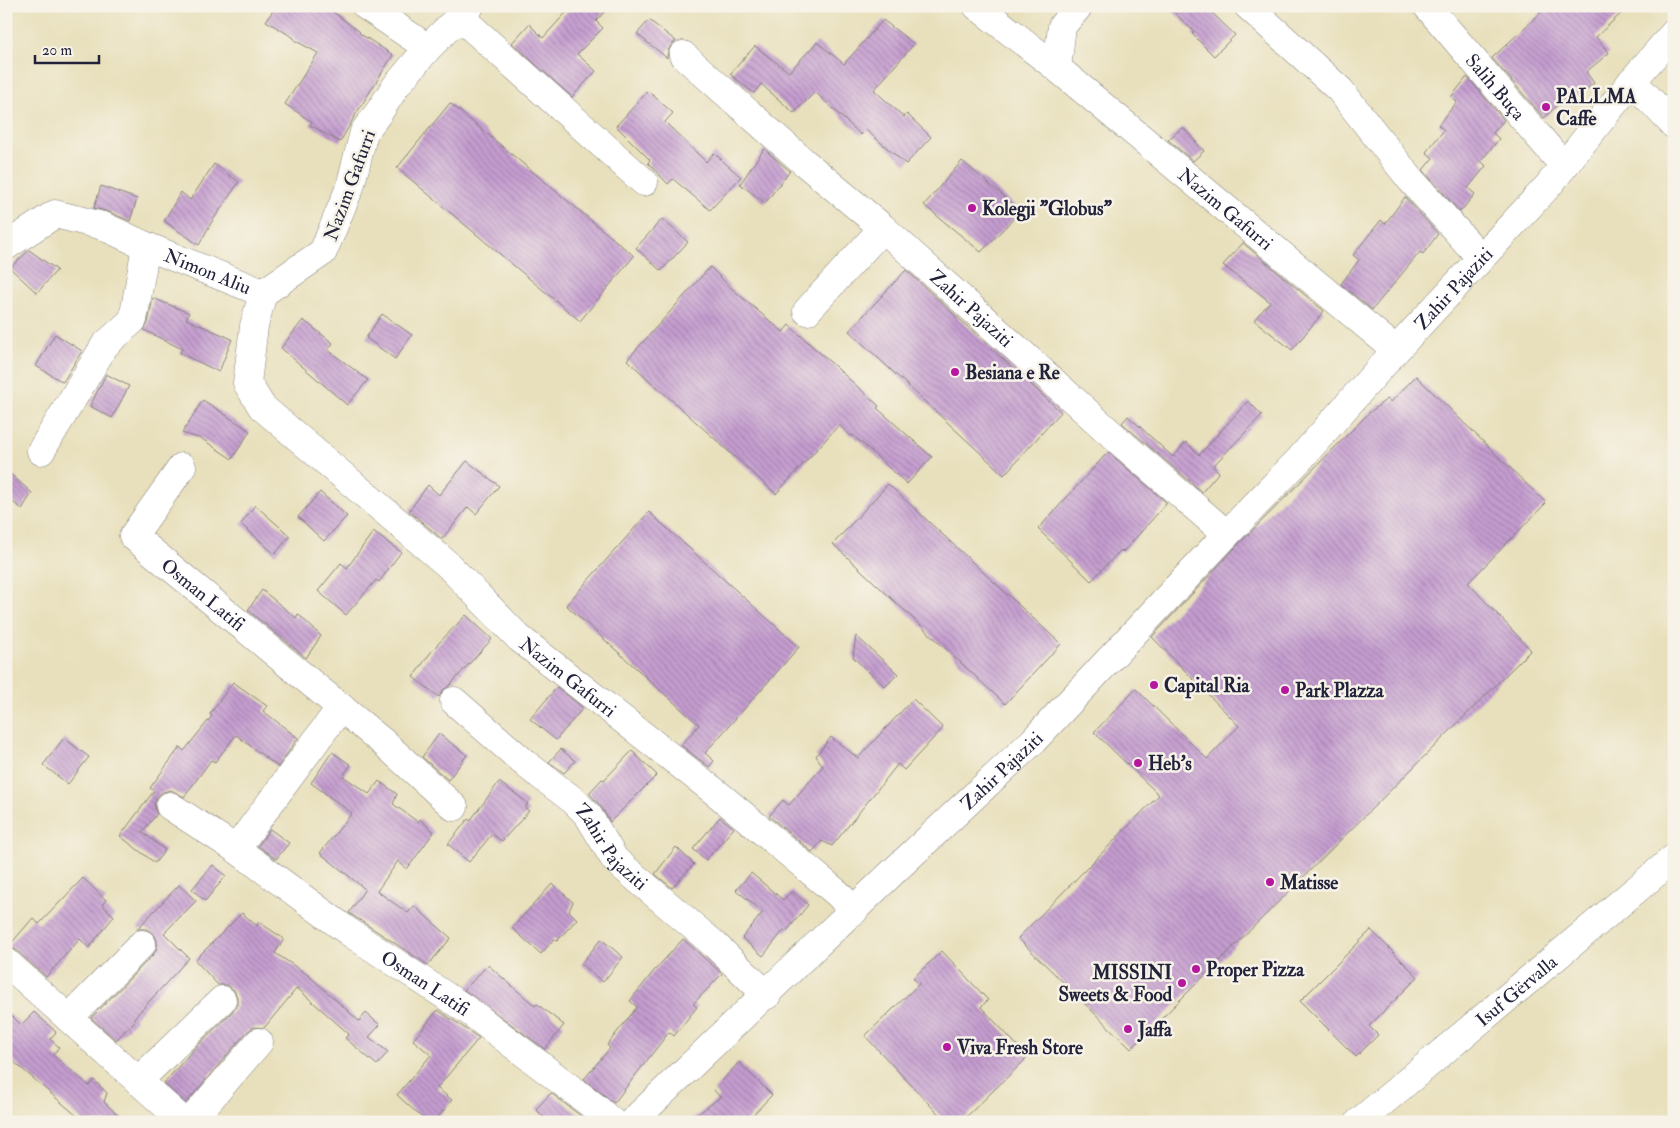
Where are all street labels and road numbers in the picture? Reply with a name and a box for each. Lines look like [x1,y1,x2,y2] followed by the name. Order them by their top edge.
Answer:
[1460,49,1530,126] street label: Salih Buça
[319,127,381,244] street label: Nazim Gafurri
[1173,163,1278,256] street label: Nazim Gafurri
[1410,242,1498,335] street label: Zahir Pajaziti
[161,244,254,300] street label: Nimon Aliu
[924,265,1018,353] street label: Zahir Pajaziti
[156,553,250,636] street label: Osman Latifi
[514,632,621,723] street label: Nazim Gafurri
[956,727,1049,816] street label: Zahir Pajaziti
[570,799,652,896] street label: Zahir Pajaziti
[376,946,474,1022] street label: Osman Latifi
[1471,950,1563,1032] street label: Isuf Gërvalla

